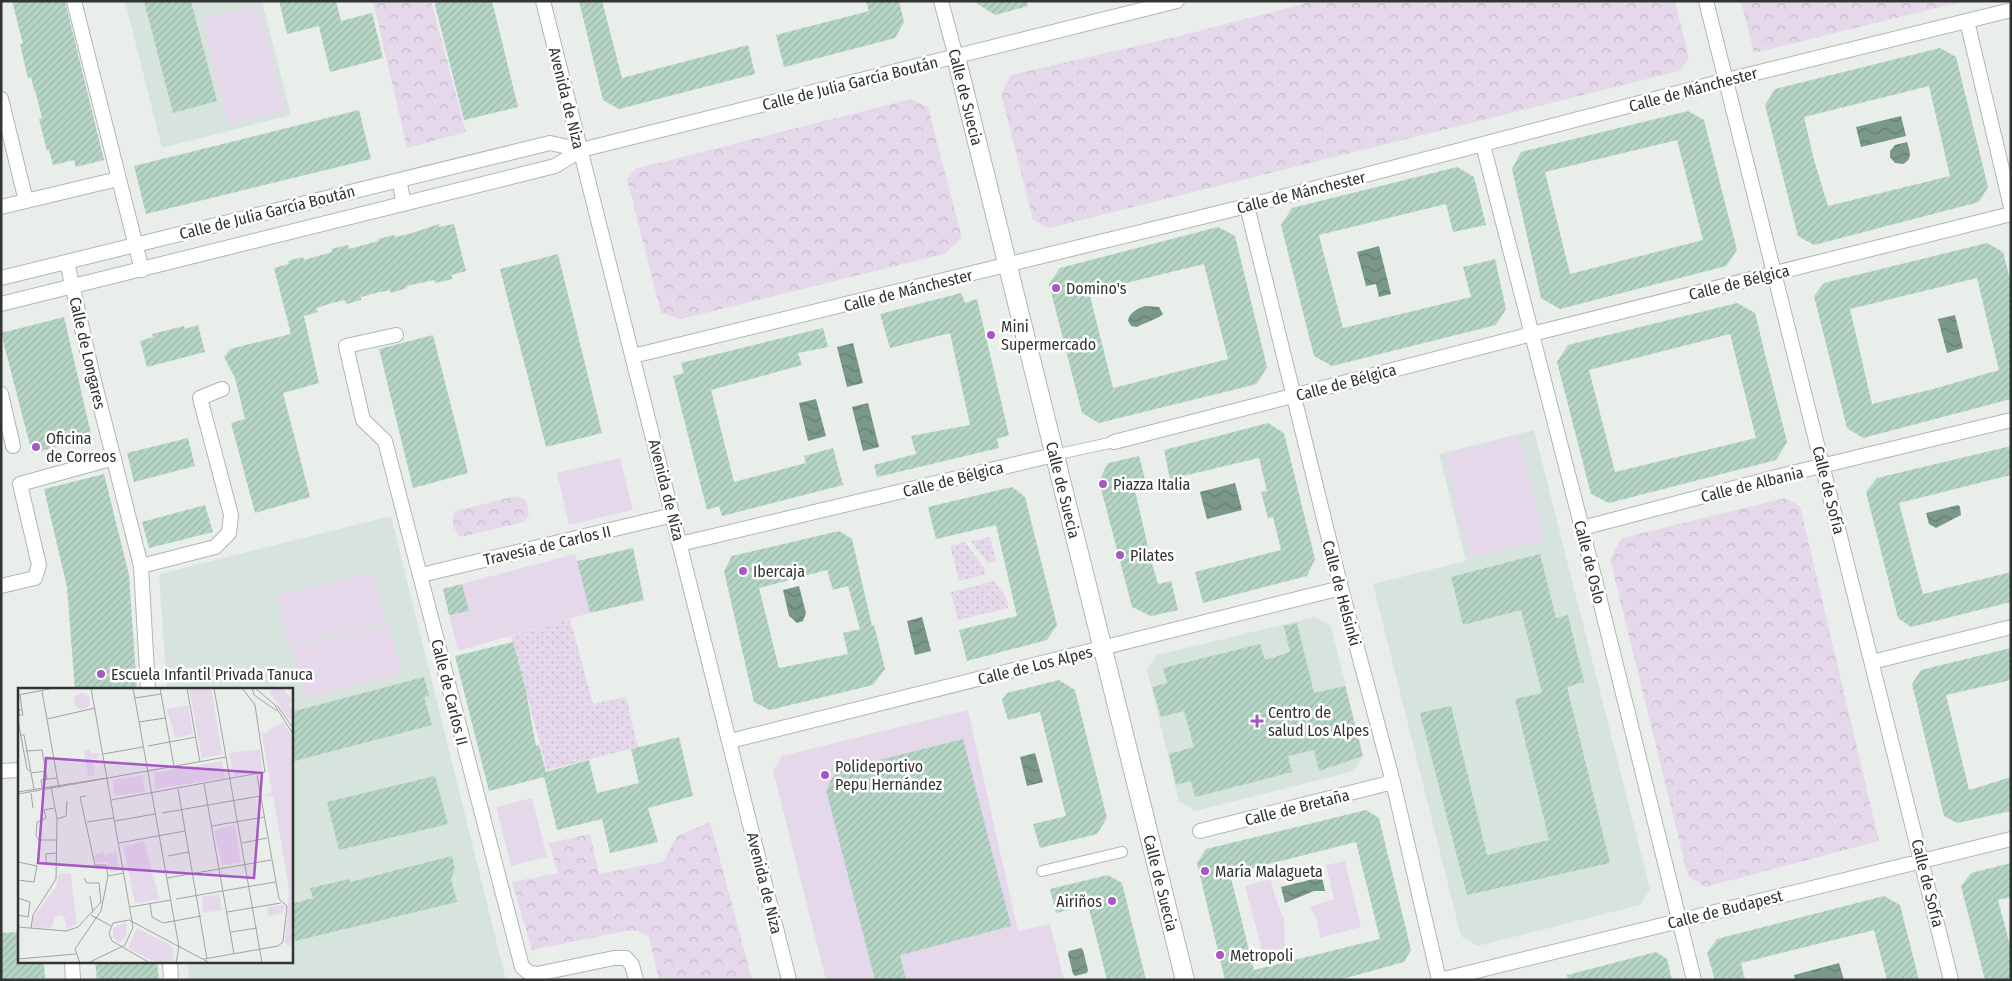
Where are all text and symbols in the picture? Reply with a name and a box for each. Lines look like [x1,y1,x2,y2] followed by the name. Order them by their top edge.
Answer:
[545,45,588,151] street label: Avenida de Niza
[944,47,987,148] street label: Calle de Suecia
[760,52,940,114] street label: Calle de Julia García Boután
[1627,63,1760,116] street label: Calle de Mánchester
[1235,167,1368,218] street label: Calle de Mánchester
[177,181,357,243] street label: Calle de Julia García Boután
[1687,261,1791,304] street label: Calle de Bélgica
[842,265,975,316] street label: Calle de Mánchester
[1066,279,1127,298] place label: Domino's
[1050,282,1062,294] marker: Domino's
[65,295,110,411] street label: Calle de Longares
[1001,317,1096,354] place label: Mini Supermercado
[985,329,997,341] marker: Mini Supermercado
[1294,360,1398,405] street label: Calle de Bélgica
[46,429,117,466] place label: Oficina de Correos
[645,437,688,543] street label: Avenida de Niza
[1042,440,1084,540] street label: Calle de Suecia
[30,441,42,453] marker: Oficina de Correos
[1808,444,1849,536] street label: Calle de Sofía
[901,458,1005,501] street label: Calle de Bélgica
[1699,463,1806,506] street label: Calle de Albania
[1113,475,1191,494] place label: Piazza Italia
[1097,478,1109,490] marker: Piazza Italia
[1570,518,1609,606] street label: Calle de Oslo
[482,522,613,569] street label: Travesía de Carlos II
[1318,538,1365,648] street label: Calle de Helsinki
[1130,546,1174,565] place label: Pilates
[1114,549,1126,561] marker: Pilates
[753,562,805,581] place label: Ibercaja
[737,565,749,577] marker: Ibercaja
[427,637,472,747] street label: Calle de Carlos II
[976,642,1095,689] street label: Calle de Los Alpes
[111,665,313,684] place label: Escuela Infantil Privada Tanuca
[95,668,107,680] marker: Escuela Infantil Privada Tanuca
[18,688,292,964] inset map
[1268,703,1369,740] place label: Centro de salud Los Alpes
[1250,714,1264,728] marker: Centro de salud Los Alpes
[835,757,942,794] place label: Polideportivo Pepu Hernández
[819,769,831,781] marker: Polideportivo Pepu Hernández
[1243,785,1351,830] street label: Calle de Bretaña
[743,830,786,936] street label: Avenida de Niza
[1139,833,1182,934] street label: Calle de Suecia
[1907,837,1948,929] street label: Calle de Sofía
[1215,862,1323,881] place label: María Malagueta
[1199,865,1211,877] marker: María Malagueta
[1666,886,1785,933] street label: Calle de Budapest
[1056,892,1102,911] place label: Airiños
[1106,895,1118,907] marker: Airiños
[1230,946,1293,965] place label: Metropoli
[1214,949,1226,961] marker: Metropoli

